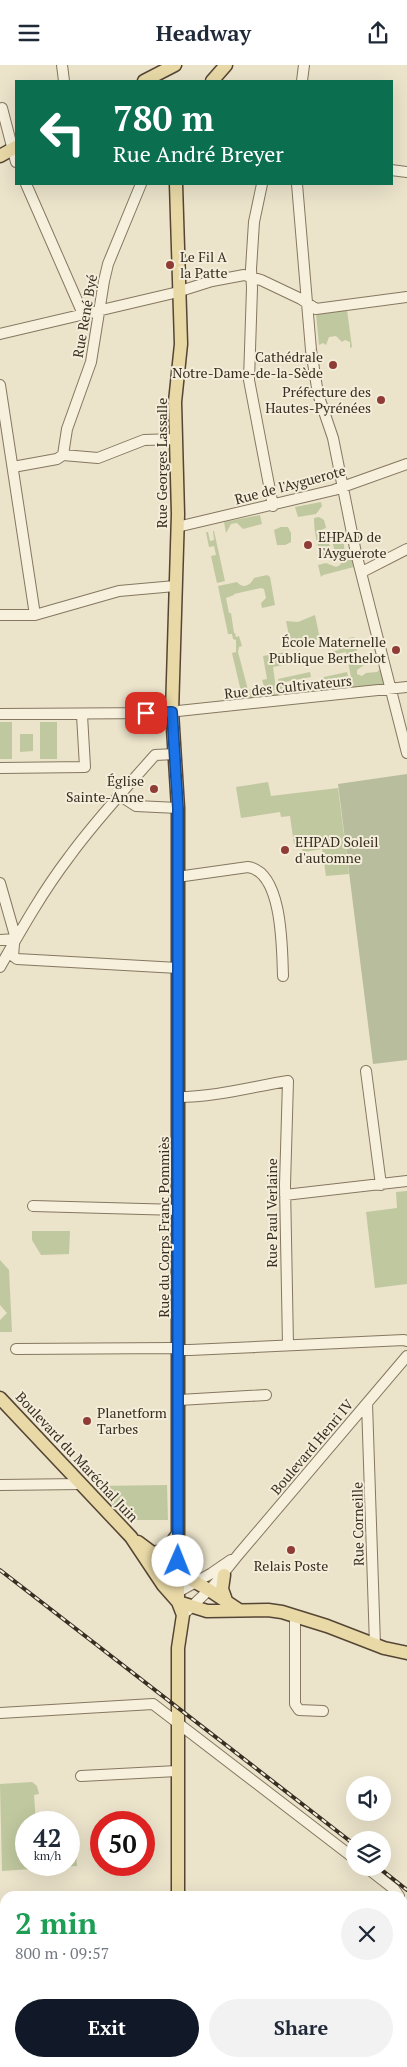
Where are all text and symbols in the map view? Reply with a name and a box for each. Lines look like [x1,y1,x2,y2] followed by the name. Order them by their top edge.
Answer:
[156,18,251,47] text: Headway
[15,19,43,47] icon: menu
[364,19,392,47] icon: share
[113,95,214,141] text: 780 m
[30,100,95,165] icon: left
[113,139,284,168] text: Rue André Breyer
[180,247,228,282] place label: Le Fil A la Patte
[164,259,176,271] marker: Le Fil A la Patte
[68,273,101,359] street label: Rue René Byé
[172,347,323,382] place label: Cathédrale Notre-Dame-de-la-Sède
[327,359,339,371] marker: Cathédrale Notre-Dame-de-la-Sède
[265,382,371,417] place label: Préfecture des Hautes-Pyrénées
[375,394,387,406] marker: Préfecture des Hautes-Pyrénées
[152,398,171,528] street label: Rue Georges Lassalle
[232,461,347,508] street label: Rue de l'Ayguerote
[318,527,387,562] place label: EHPAD de l'Ayguerote
[302,539,314,551] marker: EHPAD de l'Ayguerote
[269,632,387,667] place label: École Maternelle Publique Berthelot
[390,644,402,656] marker: École Maternelle Publique Berthelot
[223,670,353,703] street label: Rue des Cultivateurs
[125,692,167,734] pin
[132,699,160,727] icon: arrive
[66,771,144,806] place label: Église Sainte-Anne
[148,783,160,795] marker: Église Sainte-Anne
[295,832,378,867] place label: EHPAD Soleil d'automne
[279,844,291,856] marker: EHPAD Soleil d'automne
[154,1136,173,1318] street label: Rue du Corps Franc Pommiès
[262,1158,281,1268] street label: Rue Paul Verlaine
[12,1387,143,1526] street label: Boulevard du Maréchal Juin
[266,1395,357,1498] street label: Boulevard Henri IV
[97,1403,167,1438] place label: Planetform Tarbes
[81,1415,93,1427] marker: Planetform Tarbes
[347,1482,368,1566] street label: Rue Corneille
[151,1534,203,1586] position arrow
[285,1544,297,1556] marker: Relais Poste
[254,1556,328,1575] place label: Relais Poste
[346,1776,391,1876] map controls
[346,1776,391,1821] button: sound
[90,1811,155,1876] speed limit sign: 50
[33,1821,62,1854] text: 42
[346,1831,391,1876] button: layers
[34,1848,61,1863] text: km/h
[15,1903,97,1943] text: 2 min
[341,1908,393,1960] button: close
[15,1942,109,1964] text: 800 m · 09:57
[15,1999,199,2057] button: Exit
[209,1999,393,2057] button: Share

